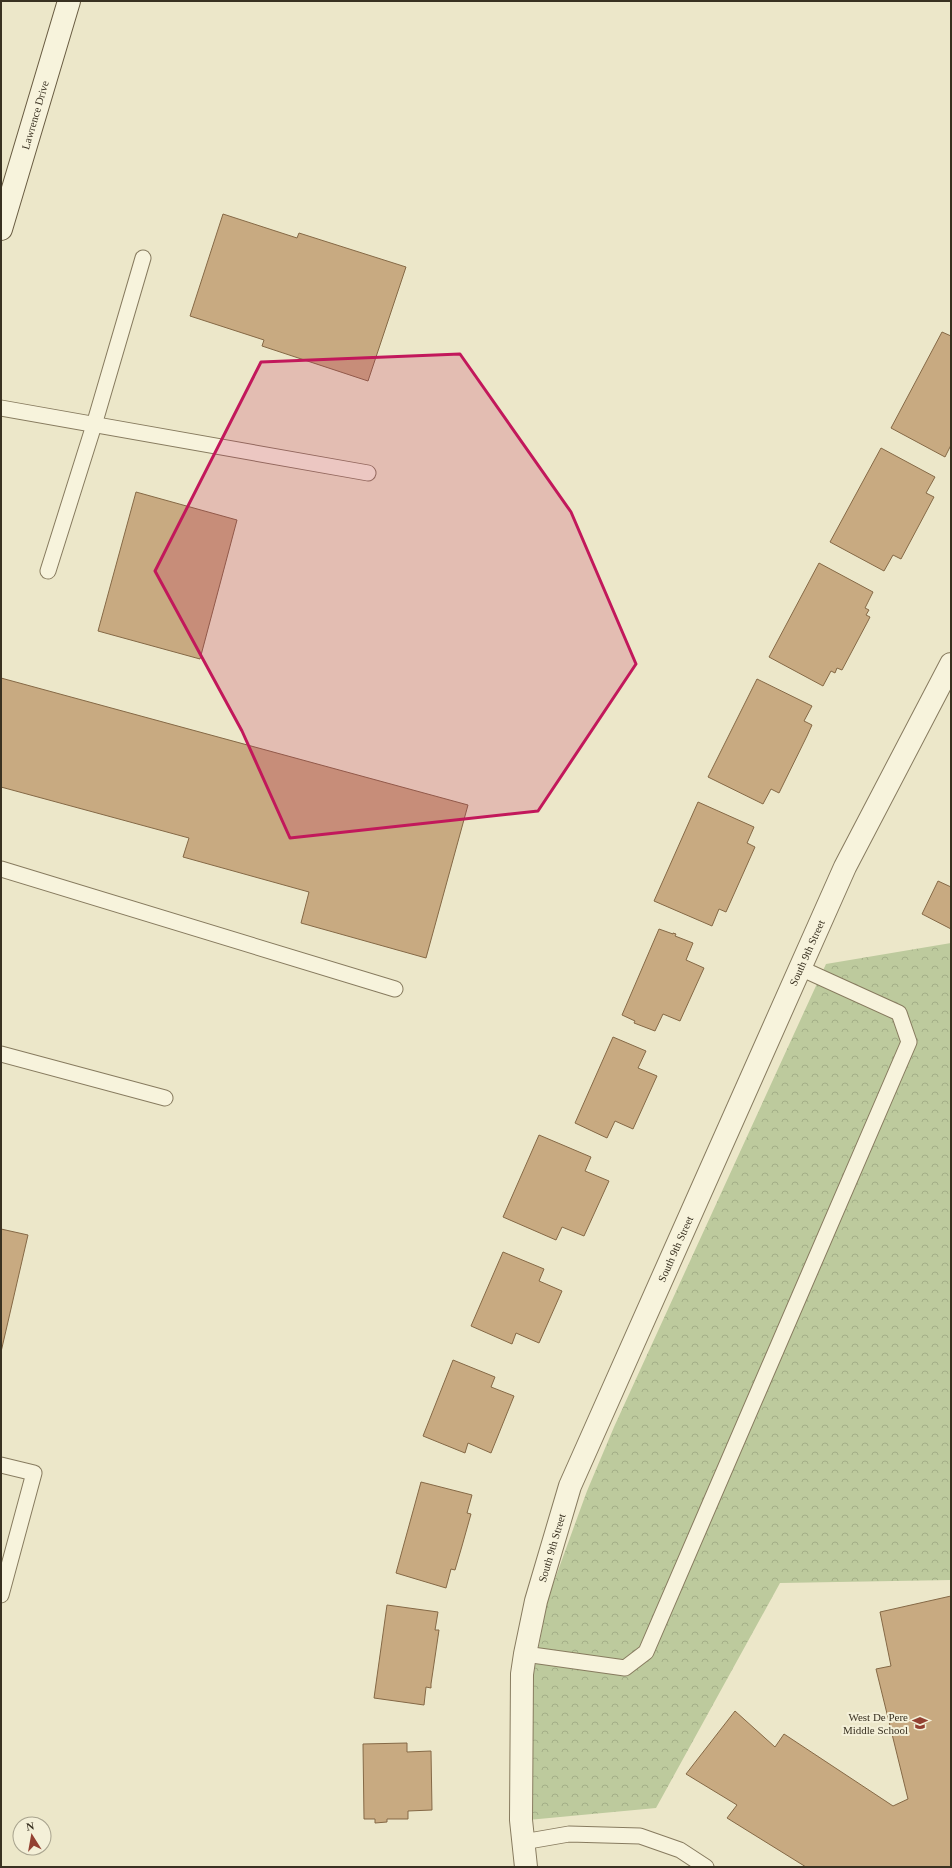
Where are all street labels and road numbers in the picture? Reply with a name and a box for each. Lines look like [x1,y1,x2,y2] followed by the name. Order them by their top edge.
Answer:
[19,79,51,151] street label: Lawrence Drive
[787,918,827,988] street label: South 9th Street
[655,1214,695,1284] street label: South 9th Street
[536,1512,568,1584] street label: South 9th Street

